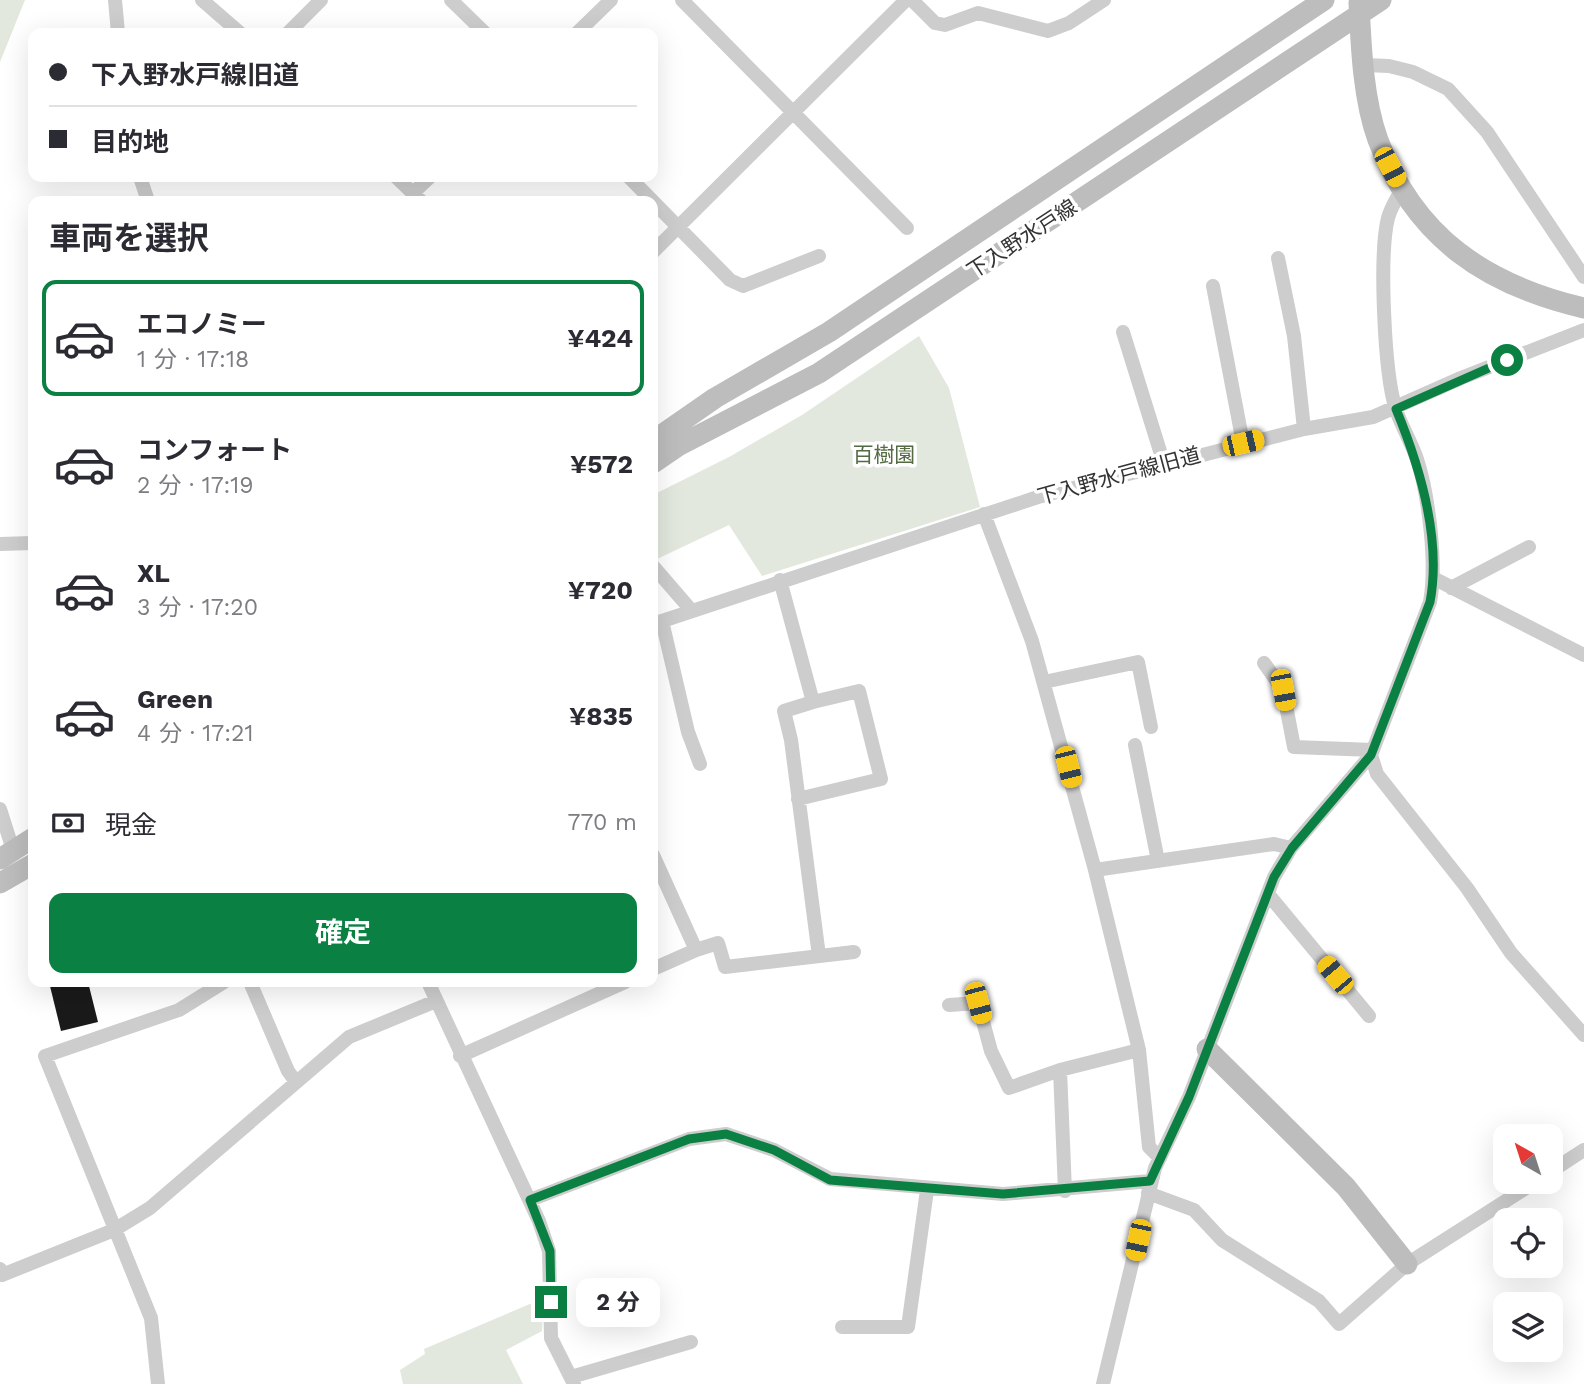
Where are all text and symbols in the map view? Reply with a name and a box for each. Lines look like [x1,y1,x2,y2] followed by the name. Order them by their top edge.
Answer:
[91,60,299,90] text: 下入野水戸線旧道
[91,127,169,157] text: 目的地
[1371,144,1410,190] car
[962,194,1081,283] street label: 下入野水戸線
[49,219,209,257] text: 車両を選択
[53,307,116,370] icon: car
[137,309,267,339] text: エコノミー
[567,323,633,353] text: ¥424
[1491,344,1523,376] route start
[137,346,249,373] text: 1 分 · 17:18
[1221,428,1266,458] car
[53,433,116,496] icon: car
[137,435,292,465] text: コンフォート
[853,442,916,467] park label: 百樹園
[1034,442,1203,509] street label: 下入野水戸線旧道
[570,449,633,479] text: ¥572
[137,472,254,499] text: 2 分 · 17:19
[137,558,170,588] text: XL
[53,559,116,622] icon: car
[568,575,633,605] text: ¥720
[137,594,258,621] text: 3 分 · 17:20
[1269,667,1298,713] car
[137,684,213,714] text: Green
[53,685,116,748] icon: car
[569,701,633,731] text: ¥835
[137,720,253,747] text: 4 分 · 17:21
[1053,744,1084,790] car
[49,804,87,842] icon: cash
[568,809,637,836] text: 770 m
[105,810,157,840] text: 現金
[49,893,637,973] button: 確定
[1314,952,1357,998] car
[963,980,994,1026] car
[1493,1124,1563,1194] north arrow
[1493,1124,1563,1362] map controls
[1493,1208,1563,1278] button: locate
[1124,1217,1153,1263] car
[576,1278,660,1326] callout: 2 分
[535,1286,567,1318] route end
[596,1289,640,1316] text: 2 分
[1493,1292,1563,1362] button: layers

